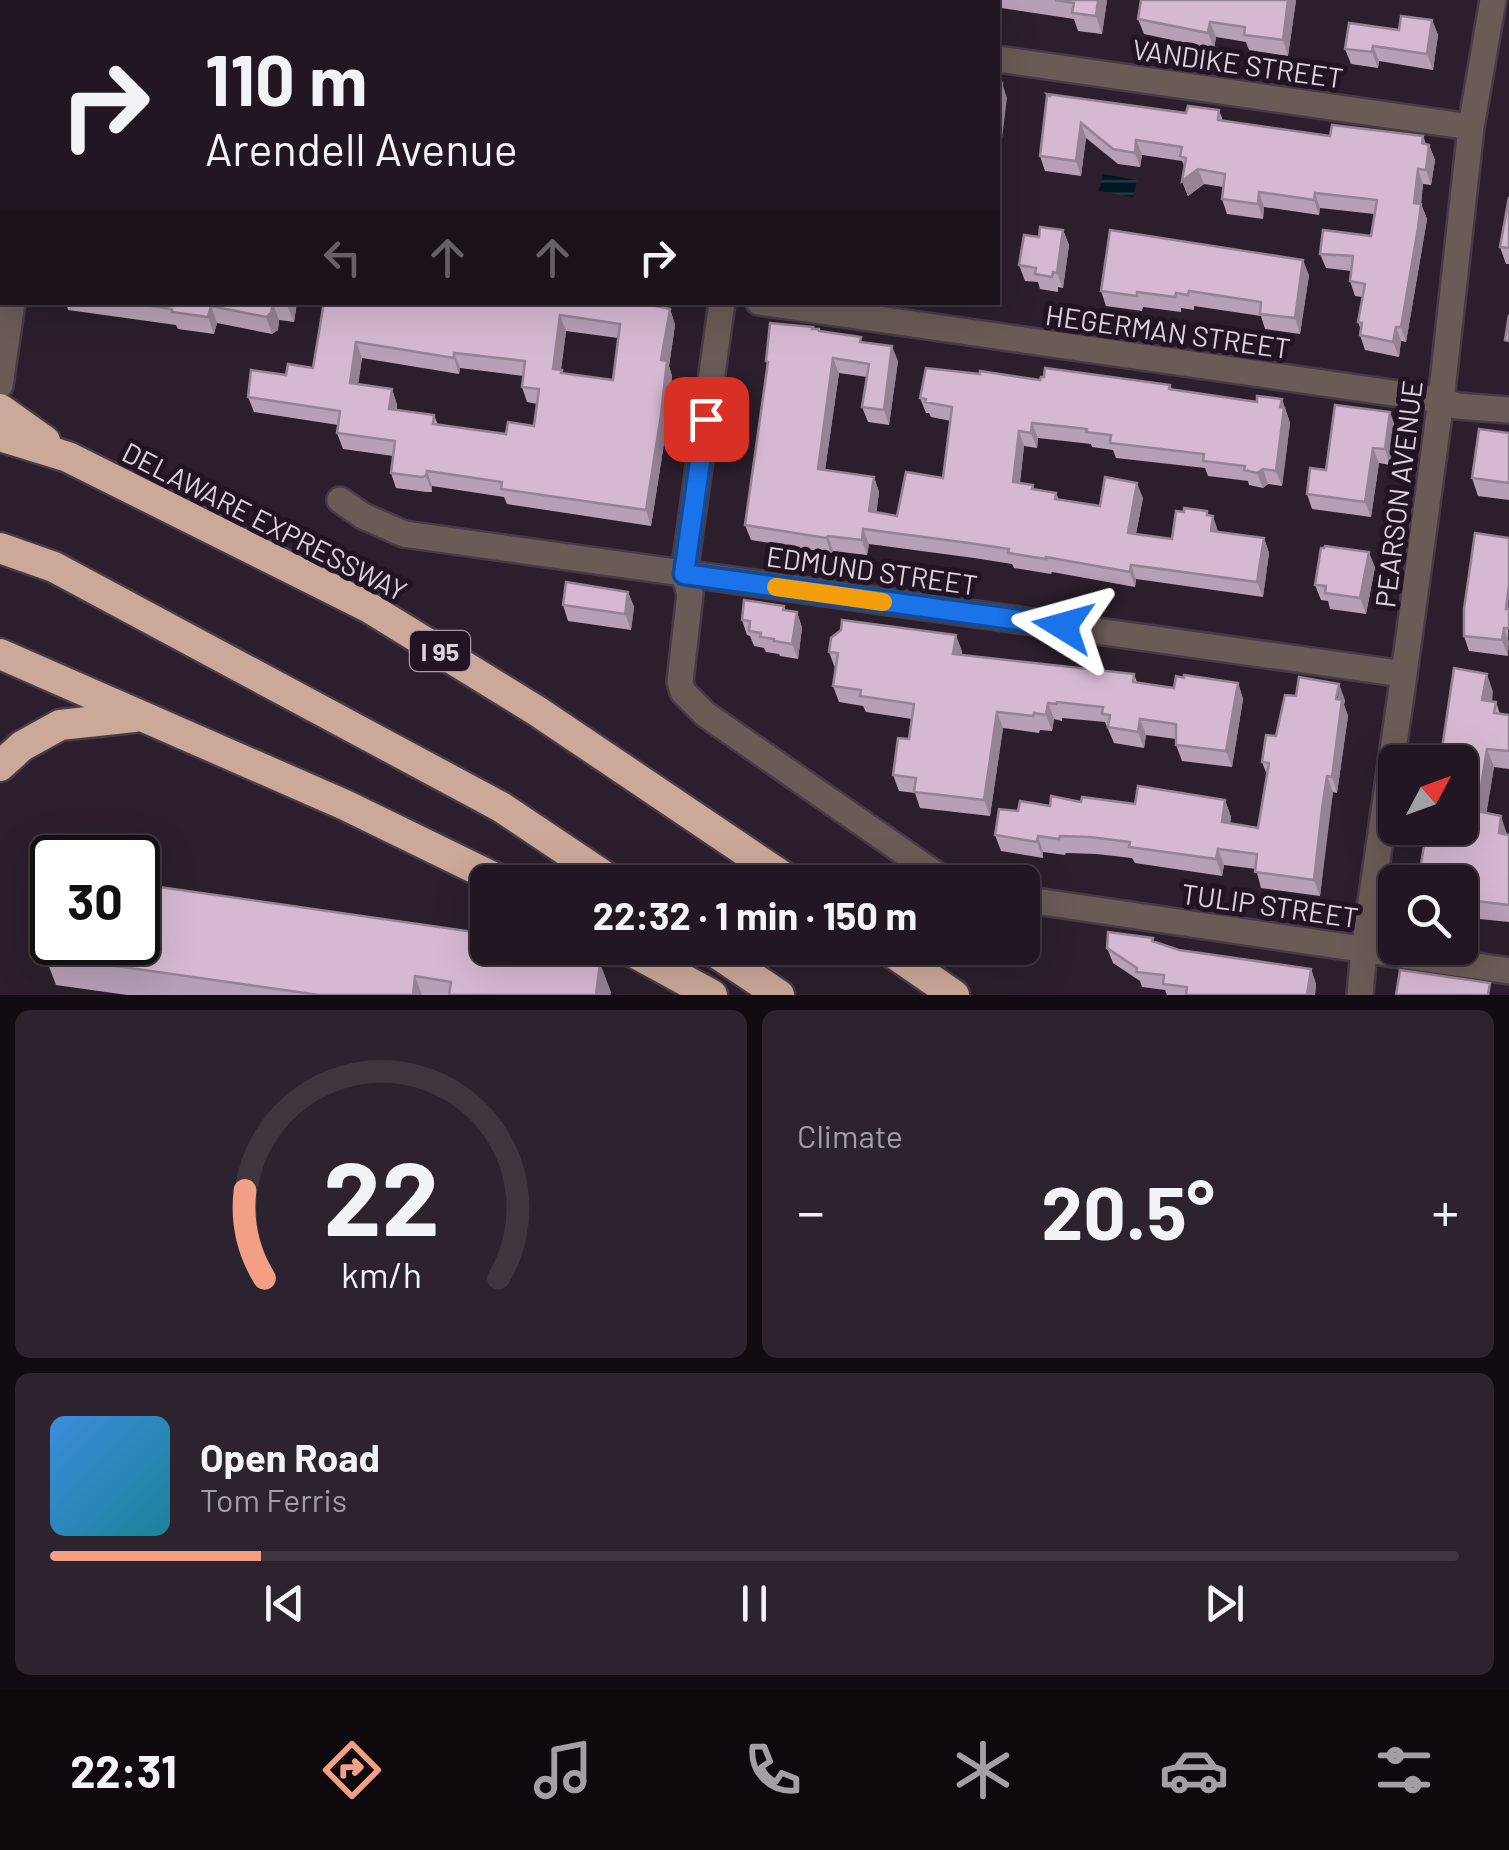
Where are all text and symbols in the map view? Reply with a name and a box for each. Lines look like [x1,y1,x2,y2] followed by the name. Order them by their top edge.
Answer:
[1131,31,1345,95] street label: VANDIKE STREET
[205,36,367,120] text: 110 m
[40,40,170,170] icon: right
[205,121,518,175] text: Arendell Avenue
[315,230,370,285] icon: left
[420,230,475,285] icon: ahead
[525,230,580,285] icon: ahead
[630,230,685,285] icon: right
[1043,297,1293,365] street label: HEGERMAN STREET
[664,377,749,462] pin
[1367,378,1429,610] street label: PEARSON AVENUE
[679,392,734,447] icon: arrive
[117,434,413,608] street label: DELAWARE EXPRESSWAY
[764,538,980,602] street label: EDMUND STREET
[1011,574,1115,678] position arrow
[410,631,470,671] road number: I 95
[1378,745,1478,845] north arrow
[1378,745,1478,965] map controls
[30,835,160,965] speed limit sign: 30
[1378,865,1478,965] button: search
[1179,876,1361,934] street label: TULIP STREET
[593,892,917,938] text: 22:32 · 1 min · 150 m
[797,1116,903,1154] text: Climate
[323,1132,439,1257] text: 22
[1041,1165,1215,1255] text: 20.5°
[797,1177,825,1243] text: −
[1431,1177,1459,1243] text: +
[341,1252,421,1295] text: km/h
[200,1434,380,1480] text: Open Road
[200,1480,347,1518] text: Tom Ferris
[257,1576,312,1631] icon: previous
[727,1576,782,1631] icon: pause
[1197,1576,1252,1631] icon: next
[317,1735,387,1805] icon: directions
[528,1735,598,1805] icon: music
[738,1735,808,1805] icon: phone
[948,1735,1018,1805] icon: climate
[1159,1735,1229,1805] icon: car
[1369,1735,1439,1805] icon: filters
[70,1743,177,1797] text: 22:31

